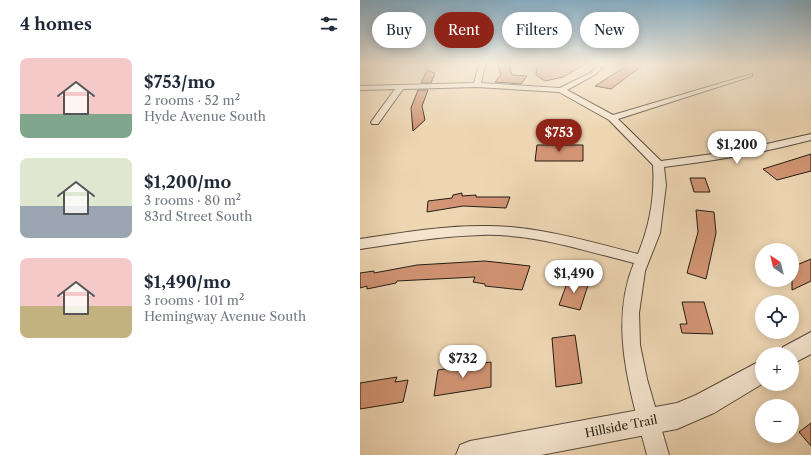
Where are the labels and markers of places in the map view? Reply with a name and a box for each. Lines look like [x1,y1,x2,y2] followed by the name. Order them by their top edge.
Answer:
[535,119,583,153] pin: $753
[704,131,770,165] pin: $1,200
[541,260,607,294] pin: $1,490
[439,345,487,379] pin: $732

